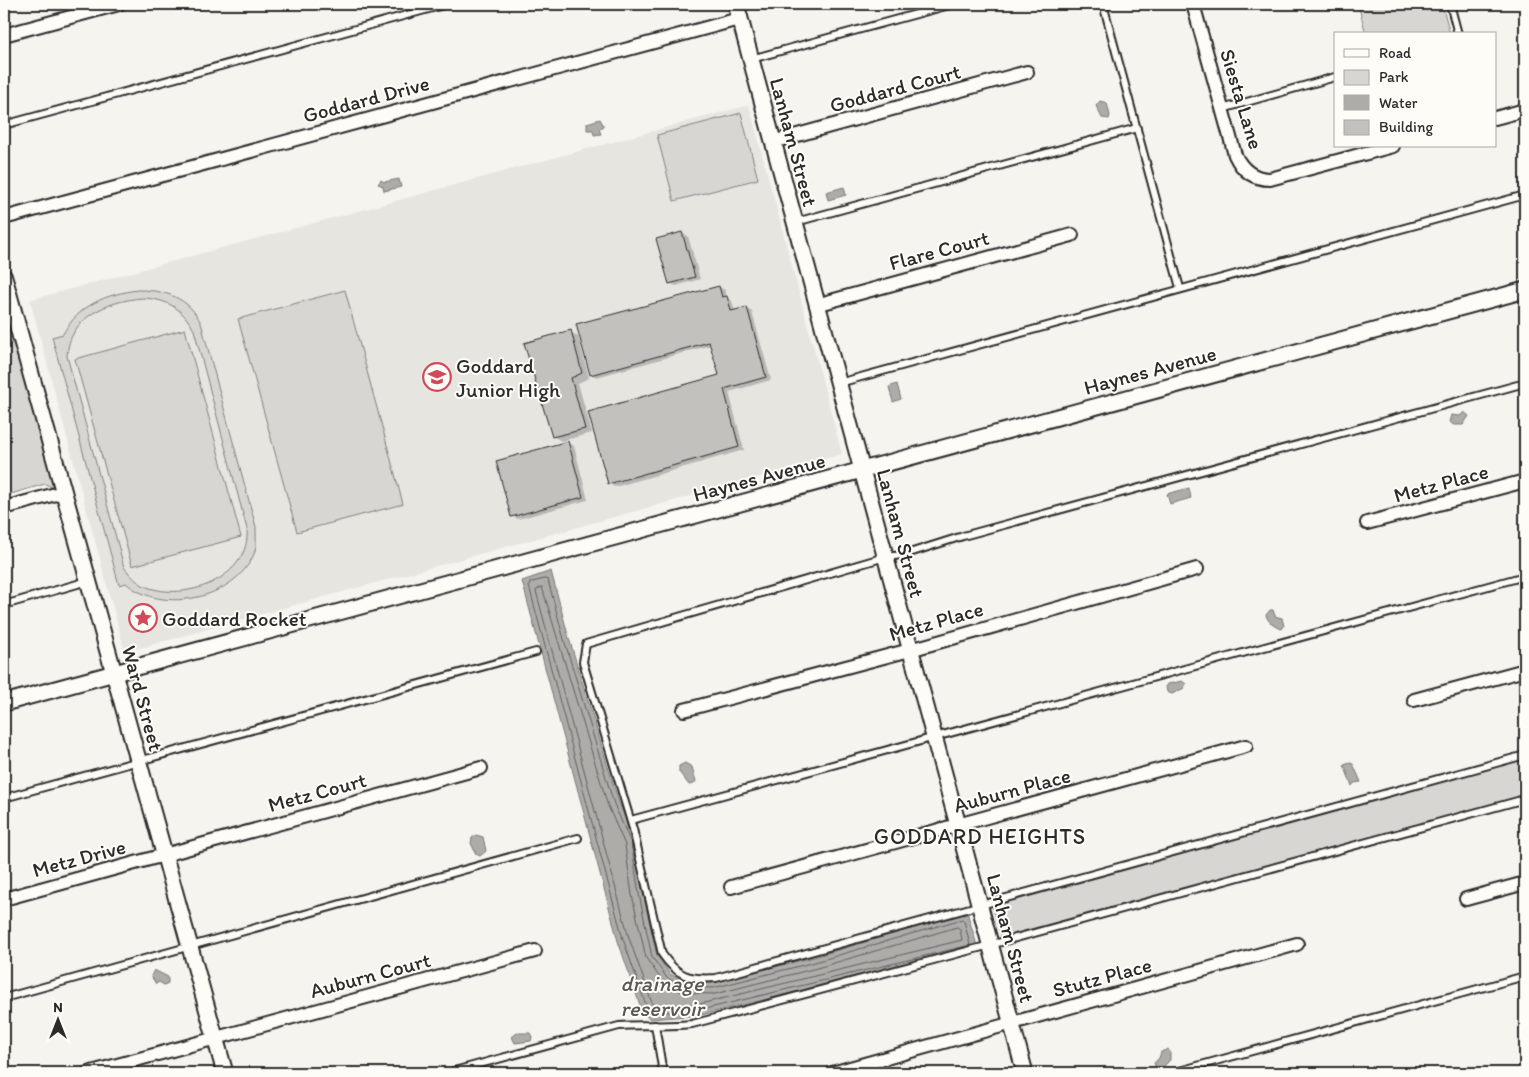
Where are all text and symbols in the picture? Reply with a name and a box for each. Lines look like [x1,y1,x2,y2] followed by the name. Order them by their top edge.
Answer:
[1334,32,1496,148] legend
[1379,44,1412,62] text: Road
[1215,46,1269,152] street label: Siesta Lane
[827,58,963,117] street label: Goddard Court
[1379,68,1409,86] text: Park
[300,70,432,128] street label: Goddard Drive
[765,75,823,209] street label: Lanham Street
[1379,94,1418,112] text: Water
[1379,118,1433,136] text: Building
[886,225,992,275] street label: Flare Court
[1081,340,1219,400] street label: Haynes Avenue
[456,353,561,402] place label: Goddard Junior High
[422,362,452,392] school or university icon: Goddard Junior High
[690,447,828,507] street label: Haynes Avenue
[1391,458,1491,508] street label: Metz Place
[872,466,930,600] street label: Lanham Street
[886,596,986,646] street label: Metz Place
[128,603,158,633] place icon: Goddard Rocket
[162,606,307,631] place label: Goddard Rocket
[117,642,169,754] street label: Ward Street
[951,762,1073,818] street label: Auburn Place
[265,767,369,817] street label: Metz Court
[874,823,1086,850] district label: GODDARD HEIGHTS
[30,834,128,882] street label: Metz Drive
[982,871,1040,1005] street label: Lanham Street
[307,947,433,1003] street label: Auburn Court
[1050,952,1154,1002] street label: Stutz Place
[620,970,706,1022] water label: drainage reservoir
[32,994,82,1044] north arrow
[53,999,63,1016] text: N

